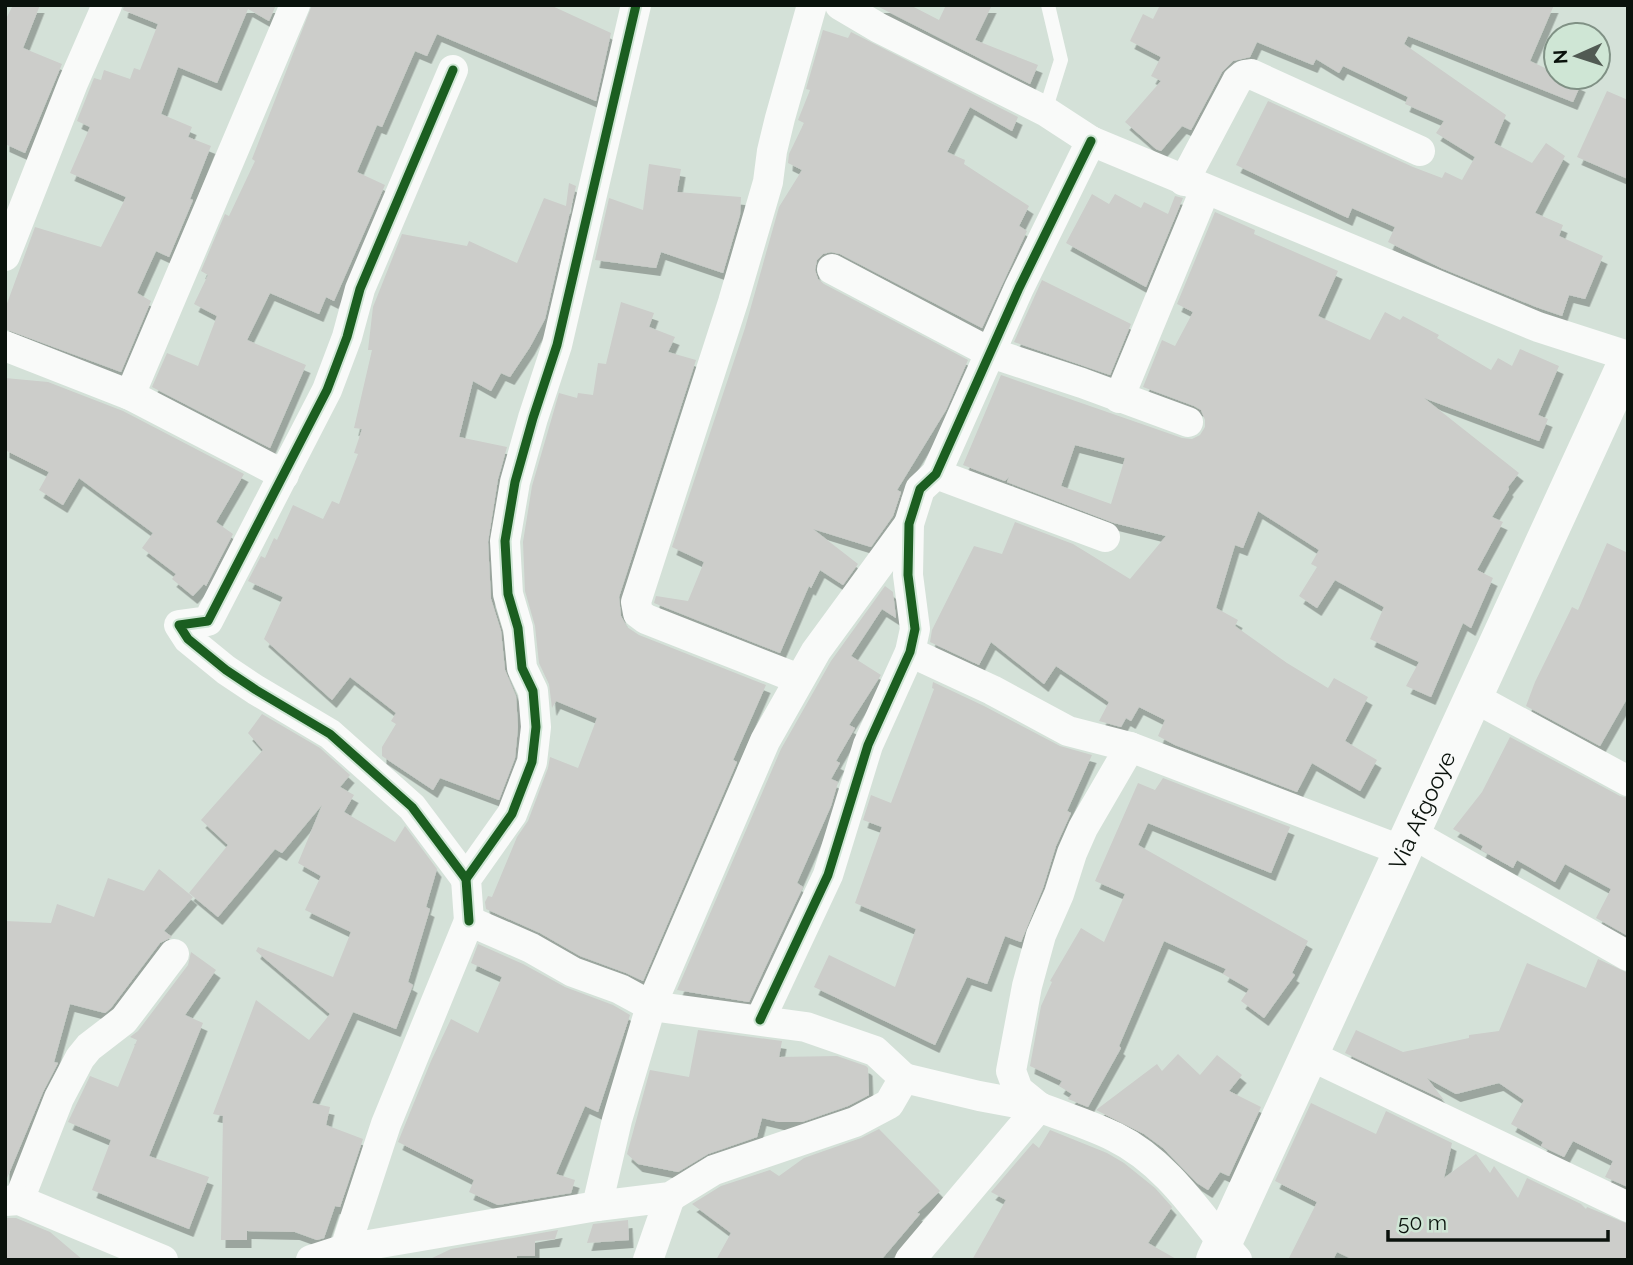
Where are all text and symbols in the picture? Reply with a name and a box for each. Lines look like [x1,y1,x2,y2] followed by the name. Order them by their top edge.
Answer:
[1542,21,1612,91] north arrow
[1549,49,1571,65] text: N
[1383,747,1460,874] street label: Via Afgooye
[1388,1198,1608,1242] scale bar
[1398,1210,1447,1235] text: 50 m

